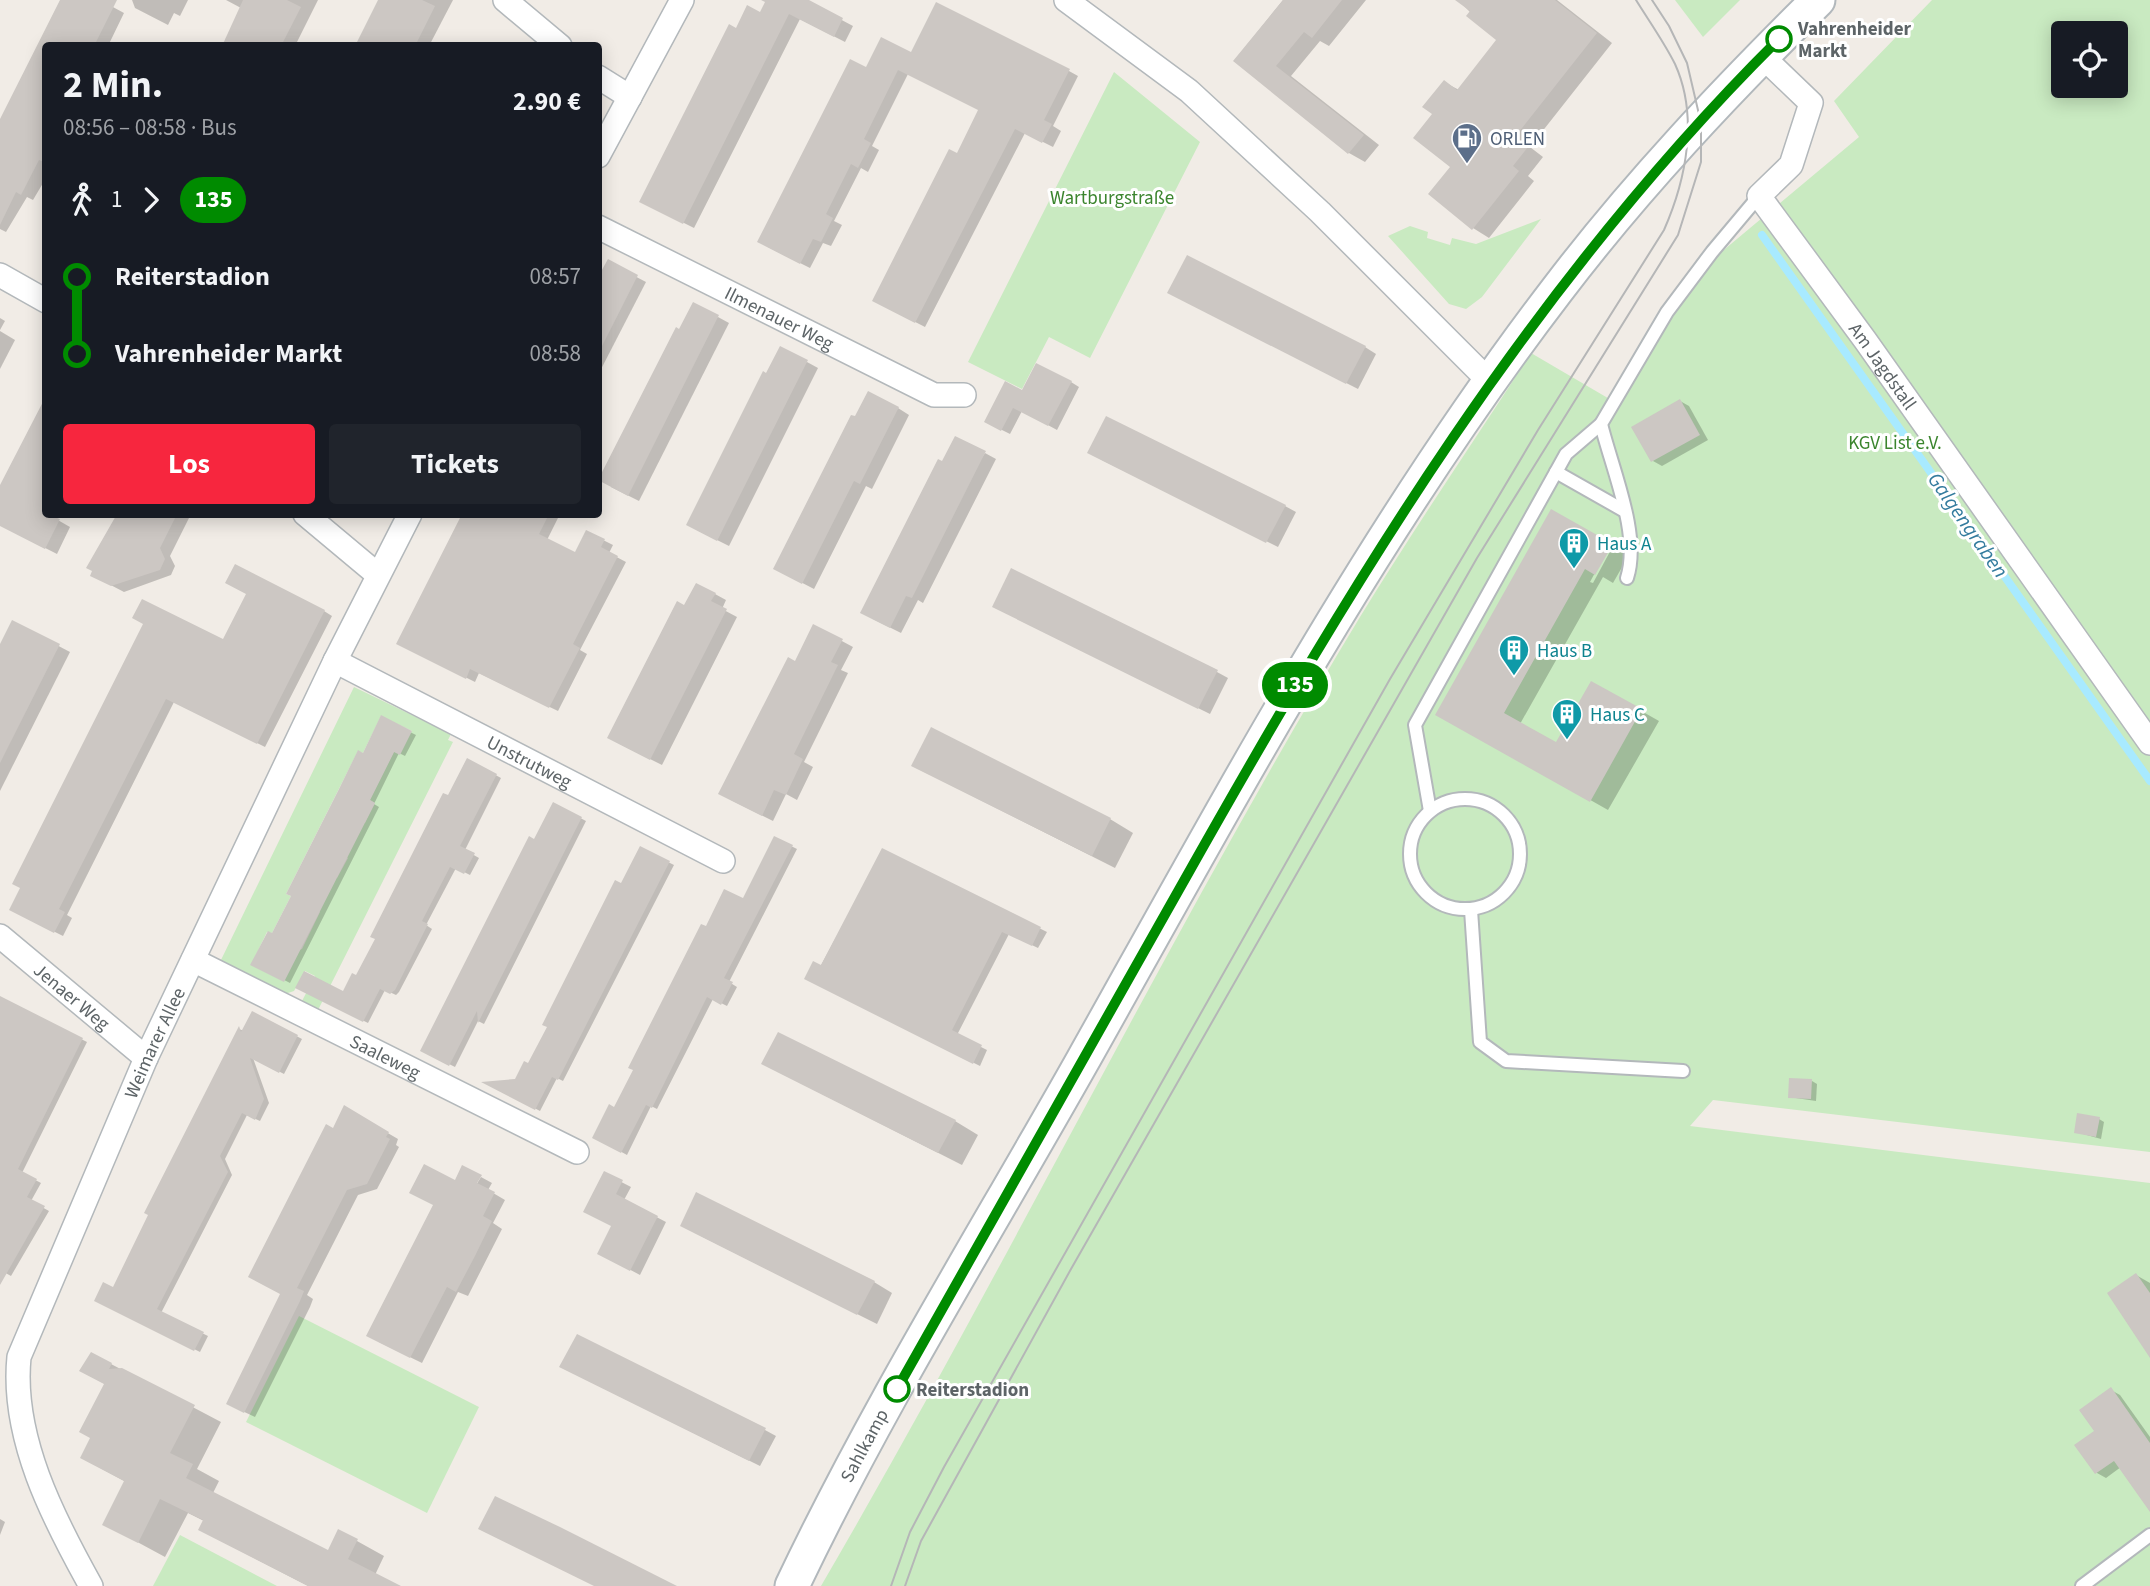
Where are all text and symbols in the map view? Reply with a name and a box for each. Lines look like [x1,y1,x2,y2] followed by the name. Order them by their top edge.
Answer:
[1797,16,1912,65] place label: Vahrenheider Markt
[2051,21,2128,98] map controls
[2051,21,2128,98] button: locate
[1766,26,1792,52] marker: Vahrenheider Markt
[63,58,163,112] text: 2 Min.
[513,83,581,120] text: 2.90 €
[63,111,237,144] text: 08:56 – 08:58 · Bus
[1450,121,1484,165] fuel station icon: ORLEN
[1490,126,1545,153] place label: ORLEN
[63,181,101,219] icon: walk
[132,181,170,219] icon: forward
[194,182,232,217] text: 135
[111,183,122,216] text: 1
[1050,185,1174,212] park label: Wartburgstraße
[115,258,270,295] text: Reiterstadion
[530,260,581,293] text: 08:57
[720,280,839,358] street label: Ilmenauer Weg
[1842,318,1922,416] street label: Am Jagdstall
[115,335,342,372] text: Vahrenheider Markt
[530,337,581,370] text: 08:58
[63,424,315,504] button: Los
[329,424,581,504] button: Tickets
[1848,430,1942,457] park label: KGV List e.V.
[1921,466,2015,584] water label: Galgengraben
[1557,526,1591,570] building icon: Haus A
[1597,531,1652,558] place label: Haus A
[1497,633,1531,677] building icon: Haus B
[1537,638,1592,665] place label: Haus B
[1255,662,1335,708] line badge: 135
[1276,667,1314,702] text: 135
[1550,697,1584,741] building icon: Haus C
[1590,702,1645,729] place label: Haus C
[482,729,577,796] street label: Unstrutweg
[27,958,115,1038] street label: Jenaer Weg
[118,983,193,1103] street label: Weimarer Allee
[345,1028,425,1087] street label: Saaleweg
[884,1376,910,1402] marker: Reiterstadion
[916,1377,1029,1404] place label: Reiterstadion
[834,1404,896,1487] street label: Sahlkamp

